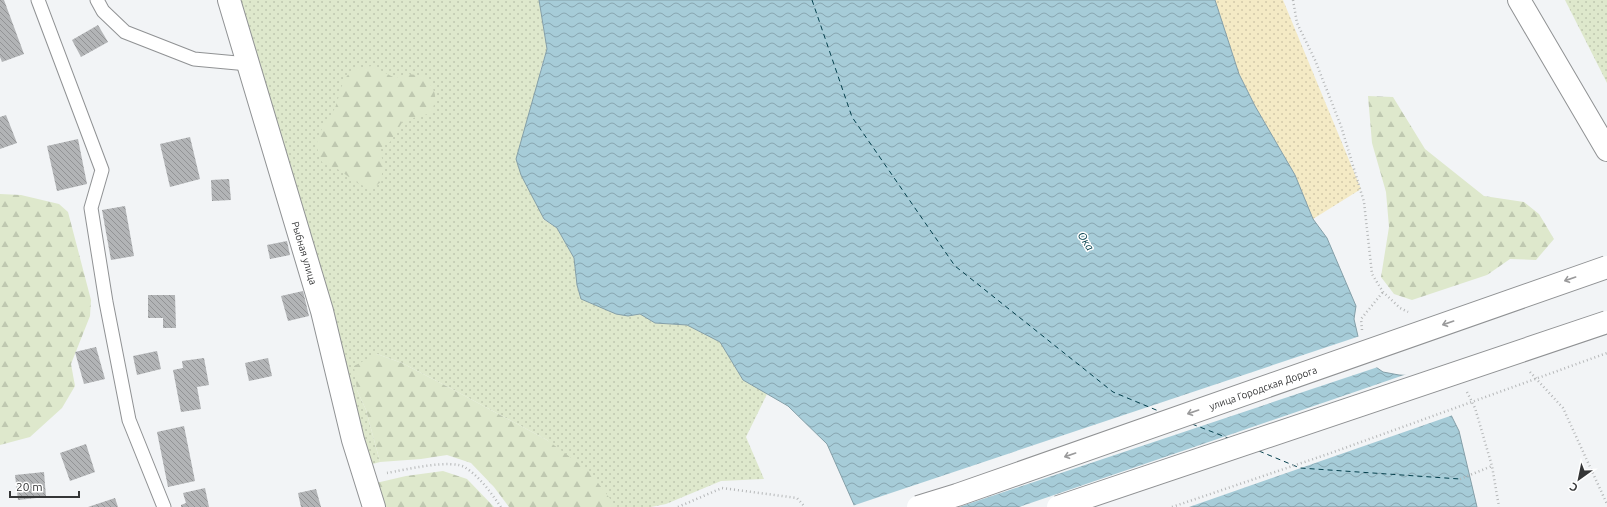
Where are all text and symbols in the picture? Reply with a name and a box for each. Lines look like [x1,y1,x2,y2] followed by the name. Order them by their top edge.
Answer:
[290,220,319,286] street label: Рыбная улица
[1076,229,1096,253] water label: Ока
[1565,276,1577,284] one-way arrow
[1442,319,1454,327] one-way arrow
[1208,364,1318,412] street label: улица Городская Дорога
[1186,409,1199,416] one-way arrow
[1064,452,1077,459] one-way arrow
[1559,459,1599,499] north arrow
[10,473,79,499] scale bar
[16,480,43,493] text: 20 m
[1567,480,1580,494] text: С

